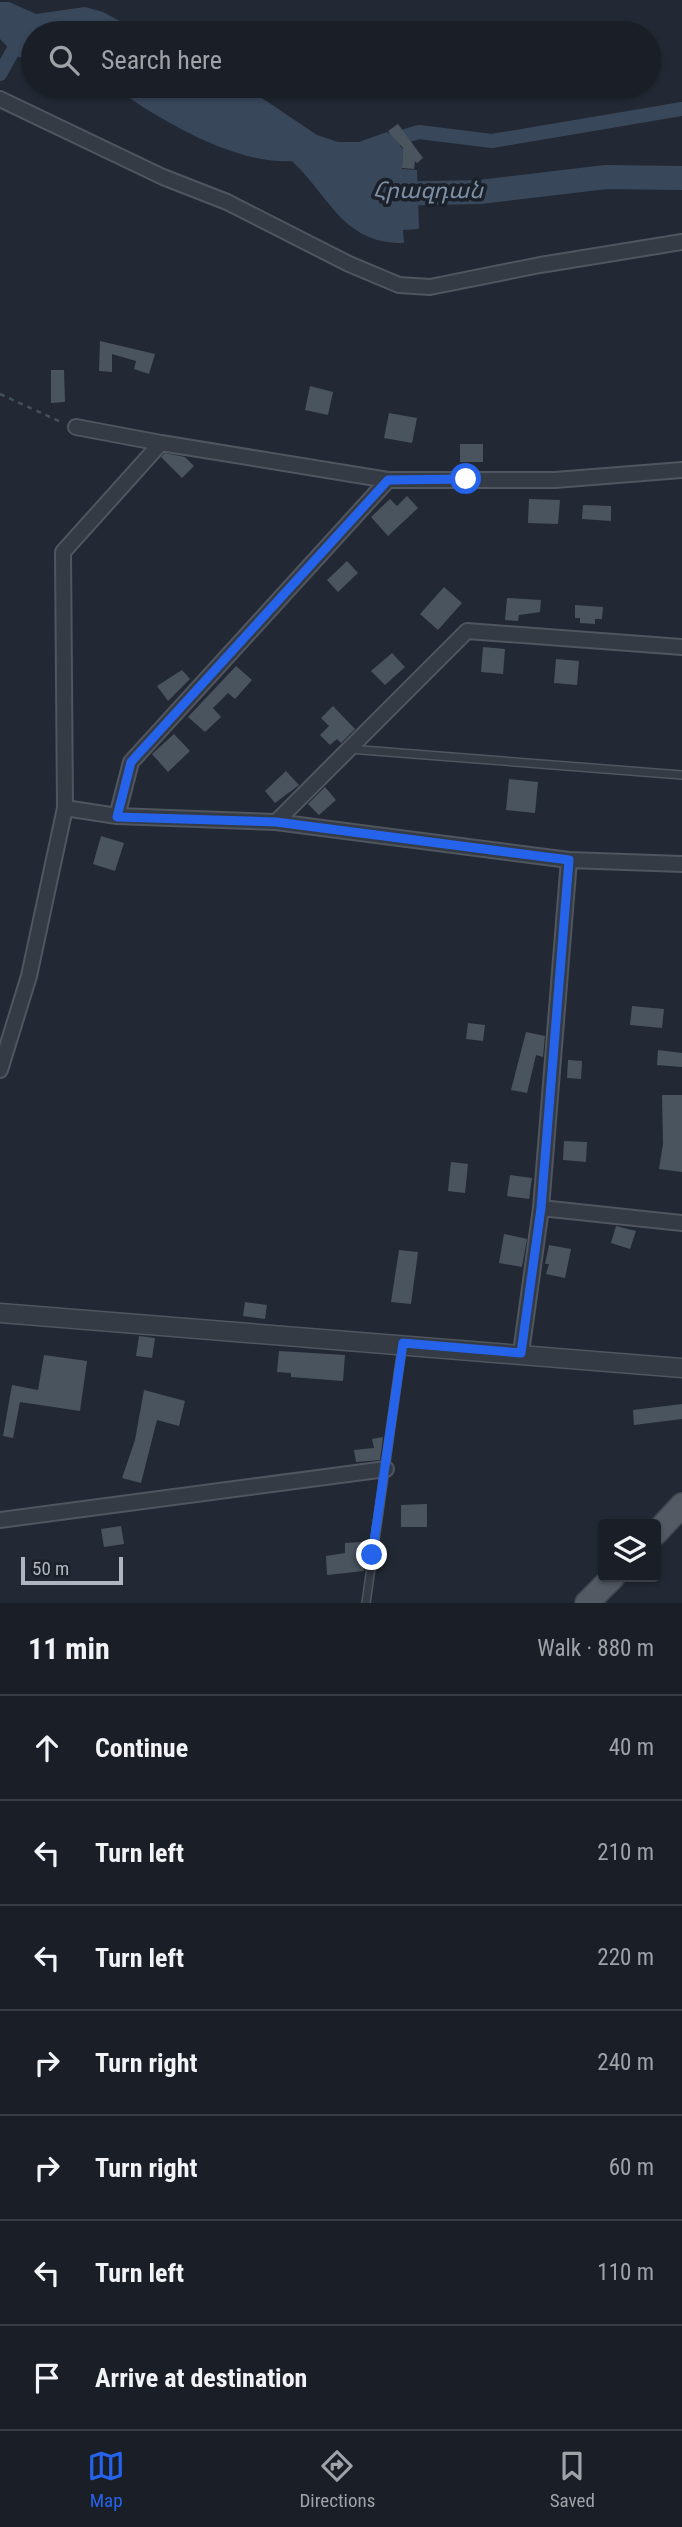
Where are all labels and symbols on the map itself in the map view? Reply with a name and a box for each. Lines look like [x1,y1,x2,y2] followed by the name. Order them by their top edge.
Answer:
[373,177,484,204] water label: Հրազդան
[450,463,481,494] route start
[356,1539,387,1570] route end
[21,1554,122,1586] scale bar

